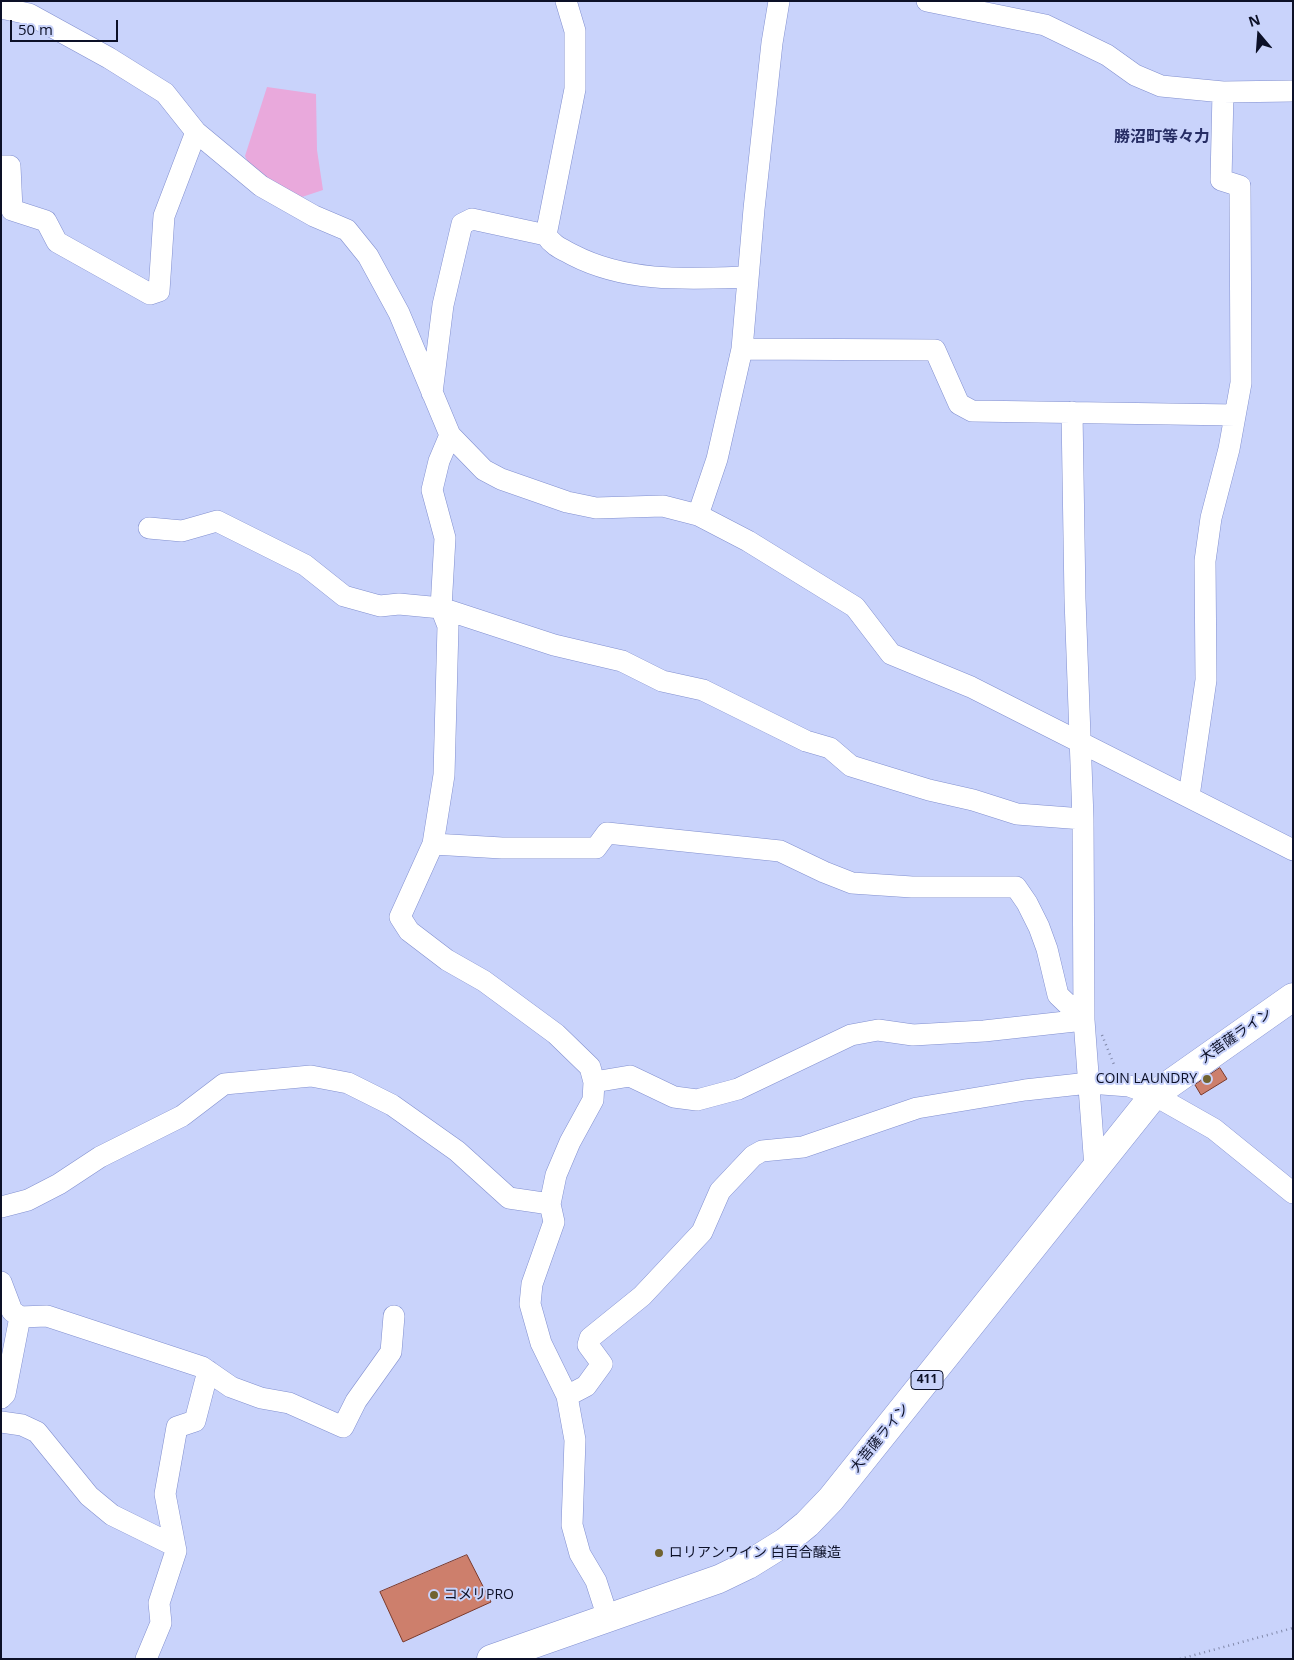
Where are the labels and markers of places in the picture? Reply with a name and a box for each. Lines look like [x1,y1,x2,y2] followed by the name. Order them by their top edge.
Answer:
[1096,1071,1197,1087] place label: COIN LAUNDRY
[1201,1073,1213,1085] marker: COIN LAUNDRY
[669,1545,841,1561] place label: ロリアンワイン 白百合醸造
[653,1547,665,1559] marker: ロリアンワイン 白百合醸造
[444,1587,514,1603] place label: コメリPRO
[428,1589,440,1601] marker: コメリPRO

